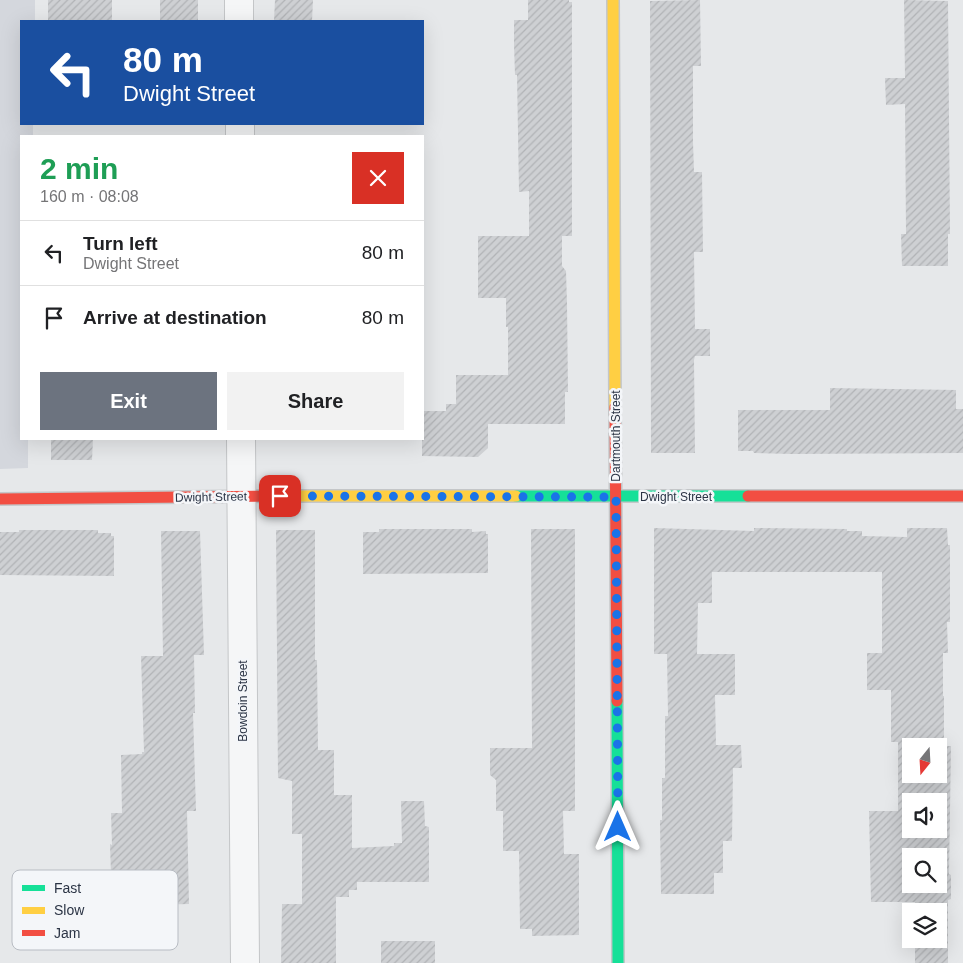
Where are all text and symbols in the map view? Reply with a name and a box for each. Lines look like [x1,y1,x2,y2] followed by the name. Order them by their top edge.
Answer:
[40,40,105,105] icon: left
[123,40,203,79] text: 80 m
[123,81,255,106] text: Dwight Street
[40,152,118,185] text: 2 min
[352,152,404,204] button: close
[40,188,139,205] text: 160 m · 08:08
[83,233,158,254] text: Turn left
[40,239,68,267] icon: left
[362,242,404,263] text: 80 m
[83,255,179,272] text: Dwight Street
[40,304,68,332] icon: arrive
[83,307,267,328] text: Arrive at destination
[362,307,404,328] text: 80 m
[40,372,217,430] button: Exit
[227,372,404,430] button: Share
[609,390,623,482] street label: Dartmouth Street
[259,475,301,517] pin
[266,482,294,510] icon: arrive
[175,489,248,505] street label: Dwight Street
[640,490,713,504] street label: Dwight Street
[236,660,250,742] street label: Bowdoin Street
[902,738,948,782] north arrow
[902,738,947,948] map controls
[902,793,947,838] button: sound
[591,800,643,852] position arrow
[902,848,947,893] button: search
[12,870,178,950] legend
[54,880,81,896] text: Fast
[54,902,85,918] text: Slow
[902,903,947,948] button: layers
[54,925,80,941] text: Jam

